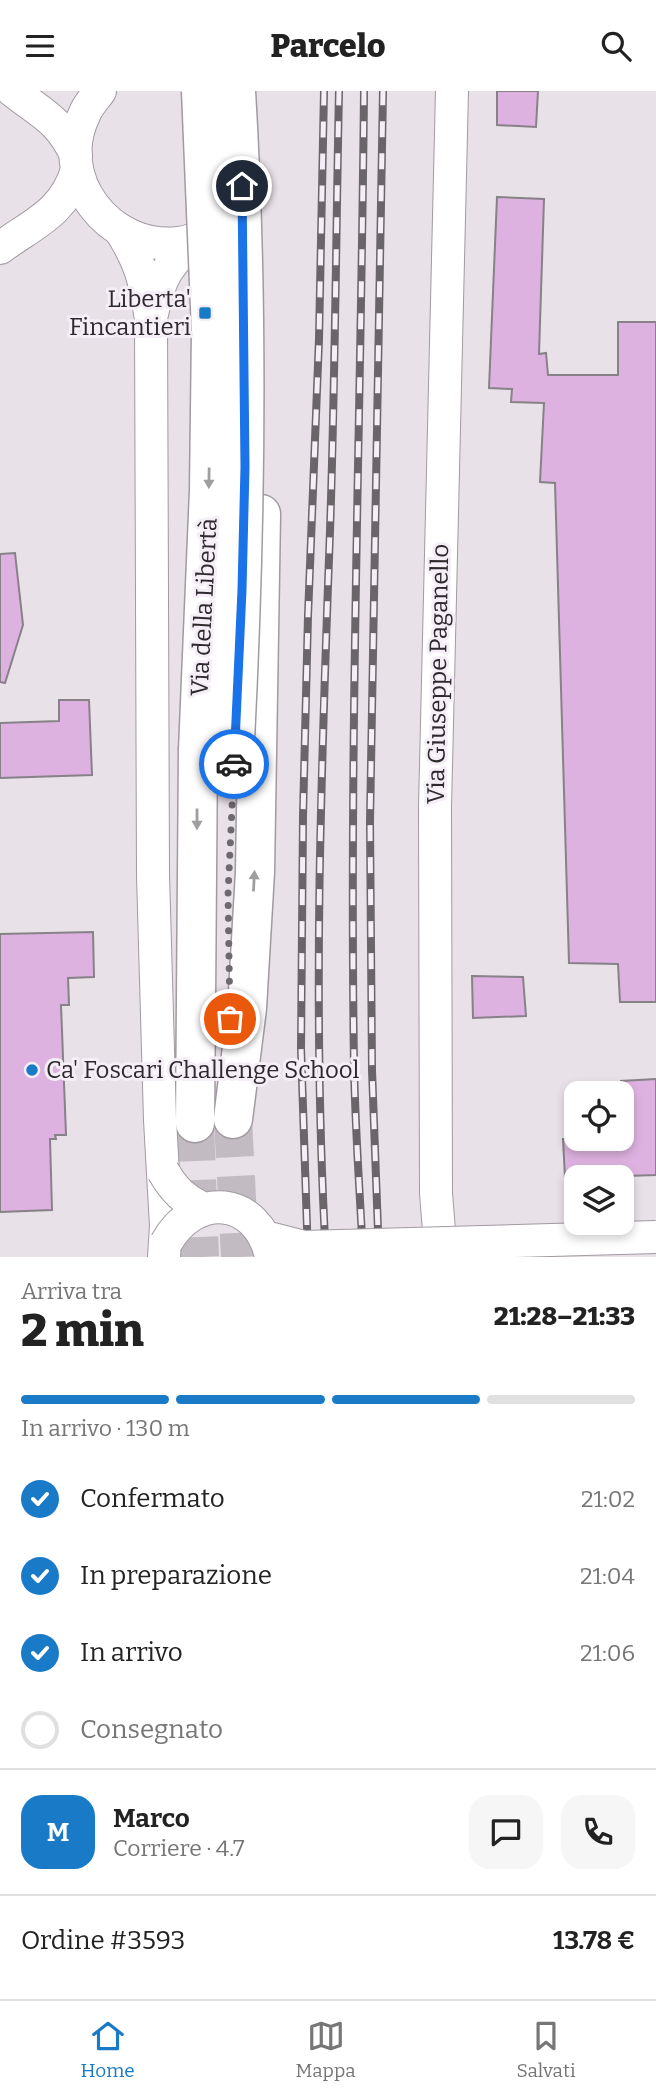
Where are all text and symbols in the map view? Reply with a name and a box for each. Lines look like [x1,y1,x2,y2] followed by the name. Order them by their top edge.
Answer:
[21,27,59,65] icon: menu
[271,27,385,65] text: Parcelo
[597,27,635,65] icon: search
[212,156,272,216] pin
[223,167,261,205] icon: home
[69,285,191,341] place label: Liberta' Fincantieri
[197,305,213,321] marker: Liberta' Fincantieri
[203,467,215,489] one-way arrow
[185,517,223,697] street label: Via della Libertà
[422,544,454,804] street label: Via Giuseppe Paganello
[199,729,269,799] courier
[215,745,253,783] icon: car
[191,808,203,830] one-way arrow
[249,870,260,892] one-way arrow
[200,989,260,1049] pin
[211,1000,249,1038] icon: bag
[46,1056,360,1084] place label: Ca' Foscari Challenge School
[24,1062,40,1078] marker: Ca' Foscari Challenge School
[564,1081,634,1235] map controls
[564,1081,634,1151] button: locate
[564,1165,634,1235] button: layers
[21,1277,122,1305] text: Arriva tra
[494,1301,635,1332] text: 21:28–21:33
[21,1303,144,1358] text: 2 min
[21,1414,190,1442] text: In arrivo · 130 m
[21,1480,59,1518] icon: check
[80,1483,225,1514] text: Confermato
[581,1485,635,1513] text: 21:02
[21,1557,59,1595] icon: check
[80,1560,272,1591] text: In preparazione
[580,1562,635,1590] text: 21:04
[21,1634,59,1672] icon: check
[80,1637,183,1668] text: In arrivo
[580,1639,635,1667] text: 21:06
[80,1714,223,1745] text: Consegnato
[469,1795,543,1869] button: chat
[561,1795,635,1869] button: phone
[113,1803,190,1834] text: Marco
[47,1817,69,1848] text: M
[113,1834,244,1862] text: Corriere · 4.7
[21,1925,185,1956] text: Ordine #3593
[553,1925,635,1956] text: 13.78 €
[80,2017,135,2082] tab: Home
[296,2017,356,2082] tab: Mappa
[517,2017,576,2082] tab: Salvati

